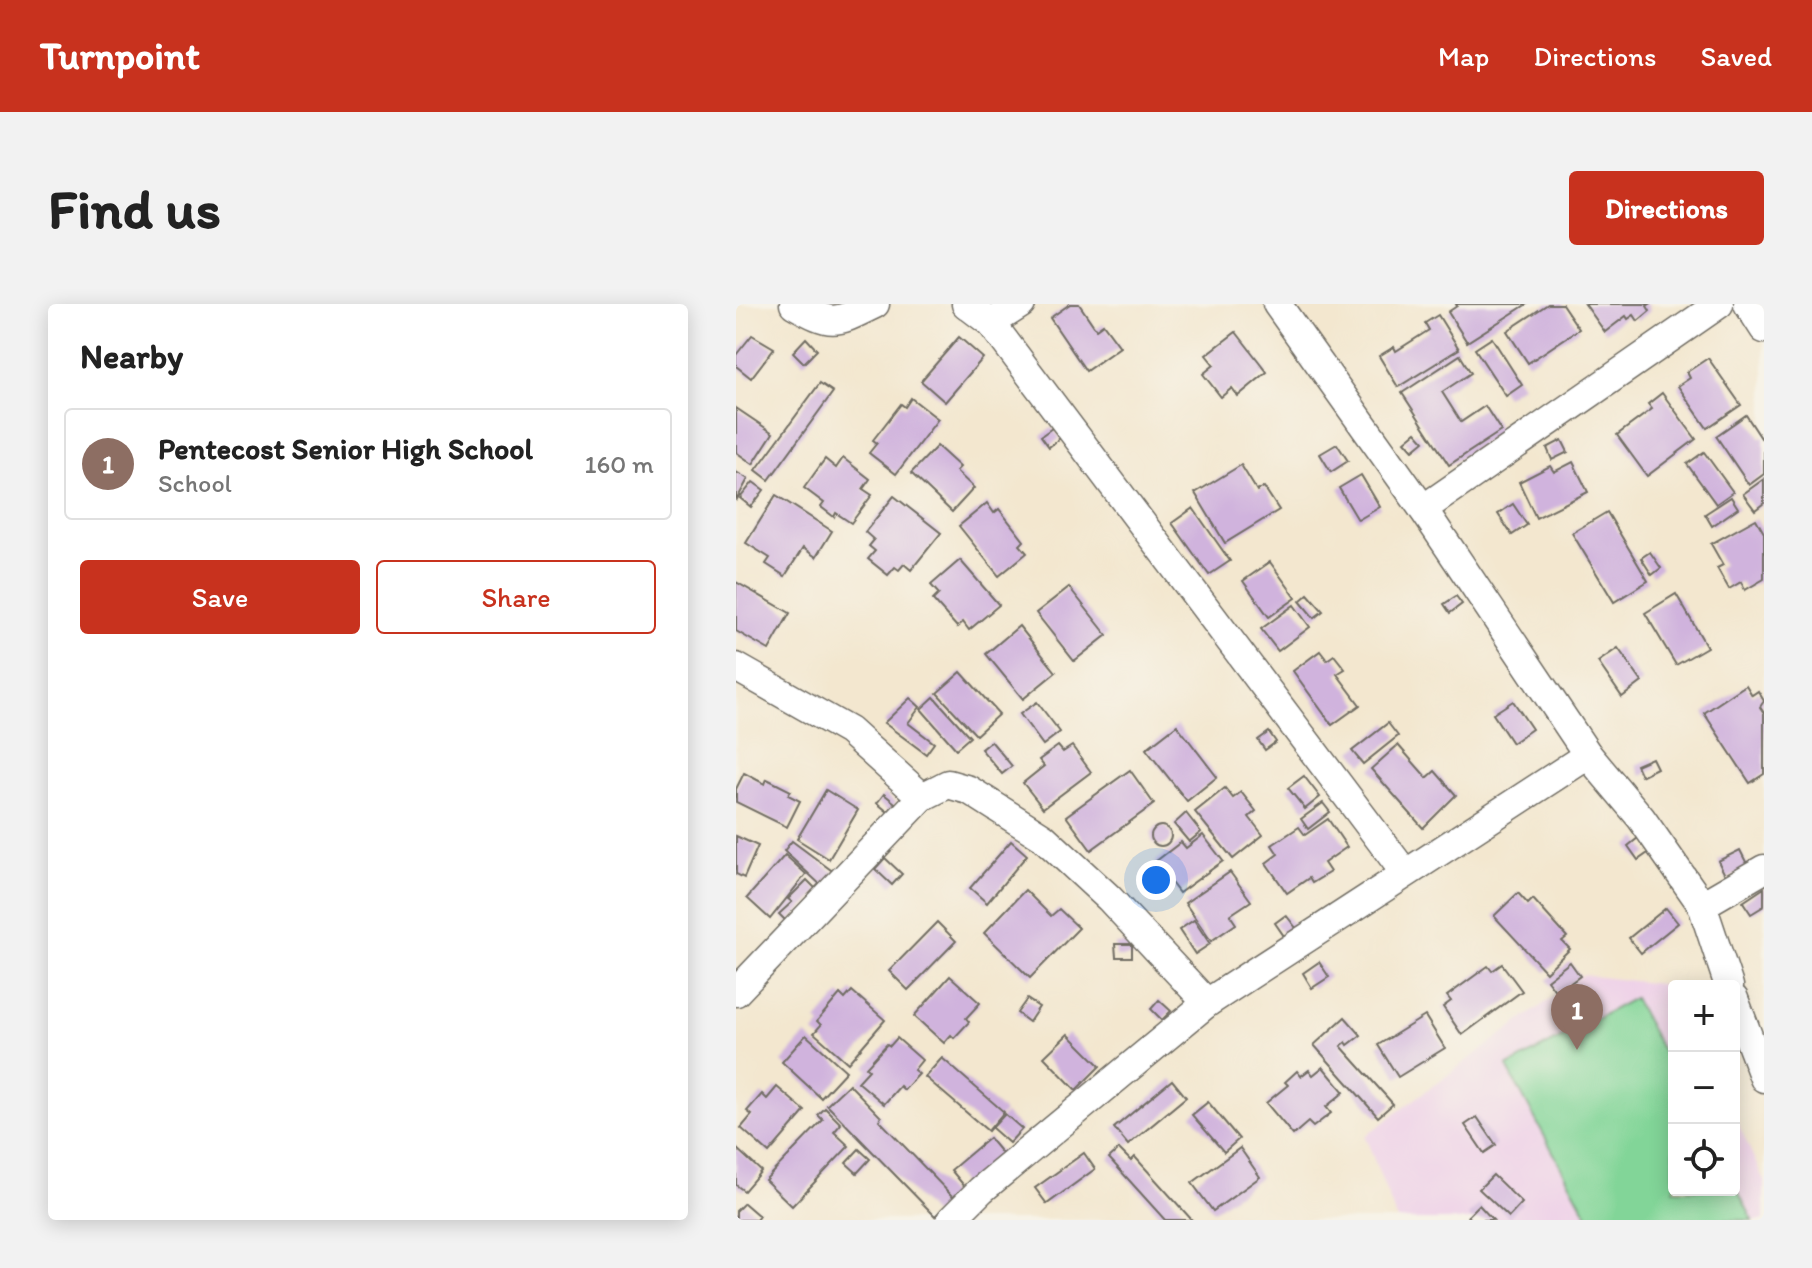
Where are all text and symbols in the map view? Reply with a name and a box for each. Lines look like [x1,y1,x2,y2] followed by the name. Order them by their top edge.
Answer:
[40,33,200,79] text: Turnpoint
[1438,39,1489,73] text: Map
[1533,39,1657,73] text: Directions
[1701,39,1772,73] text: Saved
[1569,171,1764,245] button: Directions
[48,175,221,242] text: Find us
[80,336,183,377] text: Nearby
[158,430,533,467] text: Pentecost Senior High School
[102,448,114,480] text: 1
[584,448,654,480] text: 160 m
[158,467,232,499] text: School
[80,560,360,634] button: Save
[376,560,656,634] button: Share
[1136,860,1176,900] your location
[1668,980,1740,1196] map controls
[1668,980,1740,1052] button: +
[1551,984,1603,1050] pin: 1
[1668,1052,1740,1124] button: −
[1668,1124,1740,1196] button: locate

